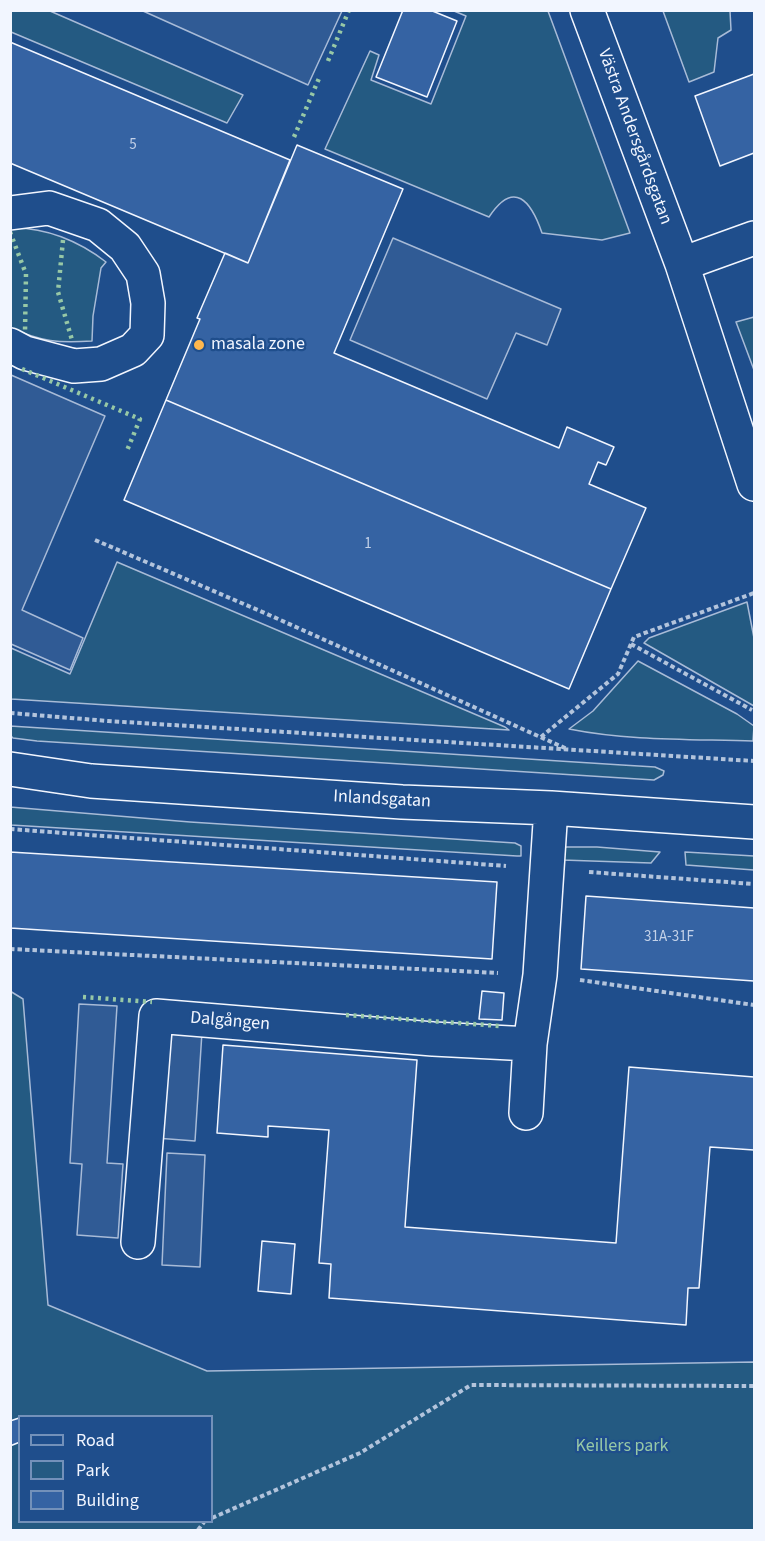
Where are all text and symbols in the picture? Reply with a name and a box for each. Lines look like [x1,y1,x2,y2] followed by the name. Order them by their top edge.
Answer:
[592,46,676,228] street label: Västra Andersgårdsgatan
[129,137,137,155] house number: 5
[211,334,305,356] place label: masala zone
[192,338,206,352] marker: masala zone
[364,536,372,554] house number: 1
[333,787,431,813] street label: Inlandsgatan
[644,929,694,947] house number: 31A-31F
[189,1008,271,1036] street label: Dalgången
[18,1415,213,1523] legend
[76,1428,115,1453] text: Road
[575,1436,669,1458] park label: Keillers park
[76,1458,110,1483] text: Park
[76,1488,139,1513] text: Building

